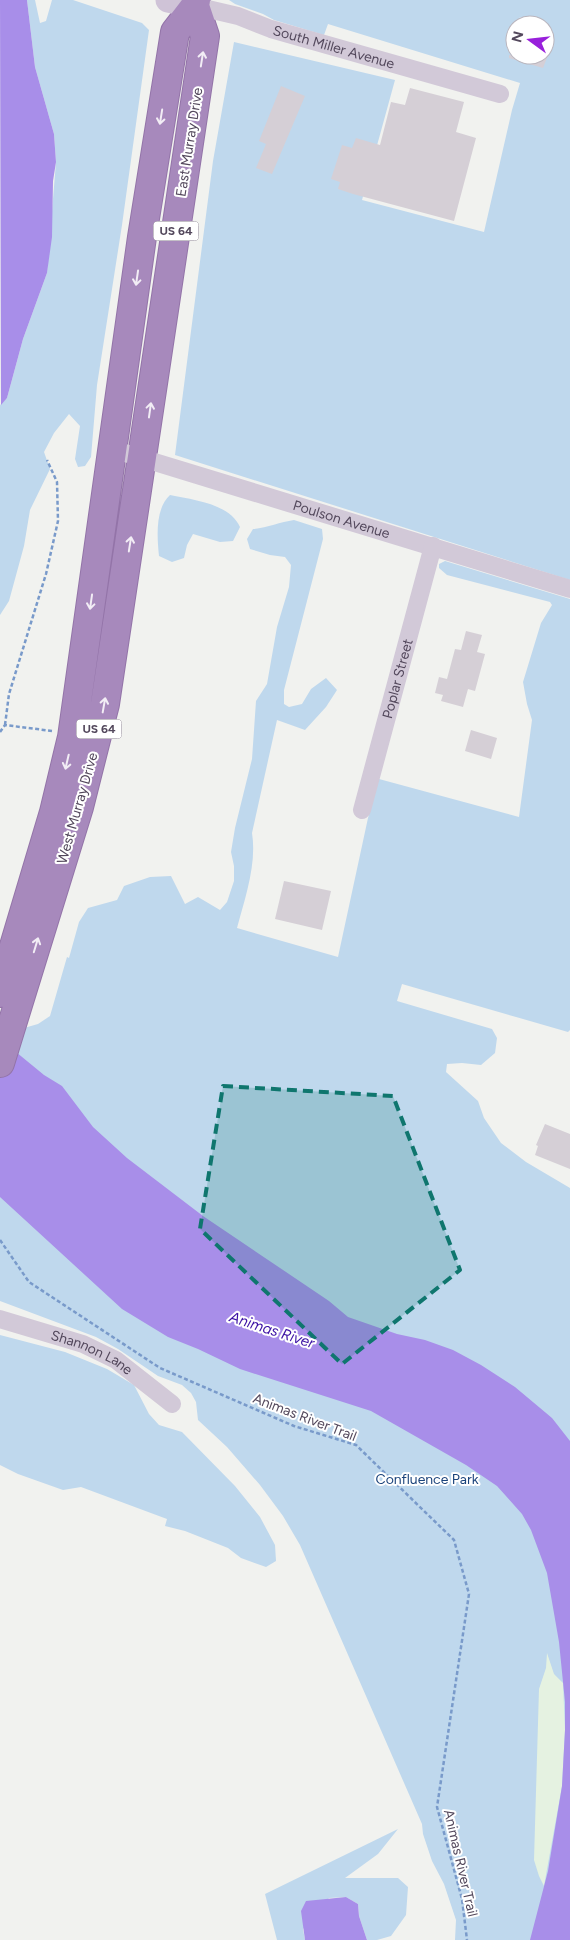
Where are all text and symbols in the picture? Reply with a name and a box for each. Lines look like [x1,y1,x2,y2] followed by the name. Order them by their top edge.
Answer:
[505,15,555,65] north arrow
[271,22,397,73] street label: South Miller Avenue
[508,29,528,44] text: N
[197,51,207,67] one-way arrow
[172,86,207,198] street label: East Murray Drive
[156,109,166,125] one-way arrow
[154,222,198,240] road number: US 64
[131,269,141,285] one-way arrow
[145,402,155,418] one-way arrow
[291,497,392,543] street label: Poulson Avenue
[125,536,135,552] one-way arrow
[86,593,96,609] one-way arrow
[379,637,417,721] street label: Poplar Street
[100,697,110,713] one-way arrow
[76,720,122,739] road number: US 64
[53,750,102,866] street label: West Murray Drive
[61,754,71,770] one-way arrow
[32,937,42,953] one-way arrow
[226,1307,318,1352] water label: Animas River
[49,1327,136,1379] street label: Shannon Lane
[251,1390,359,1445] street label: Animas River Trail
[376,1471,479,1488] park label: Confluence Park
[440,1808,481,1919] street label: Animas River Trail

